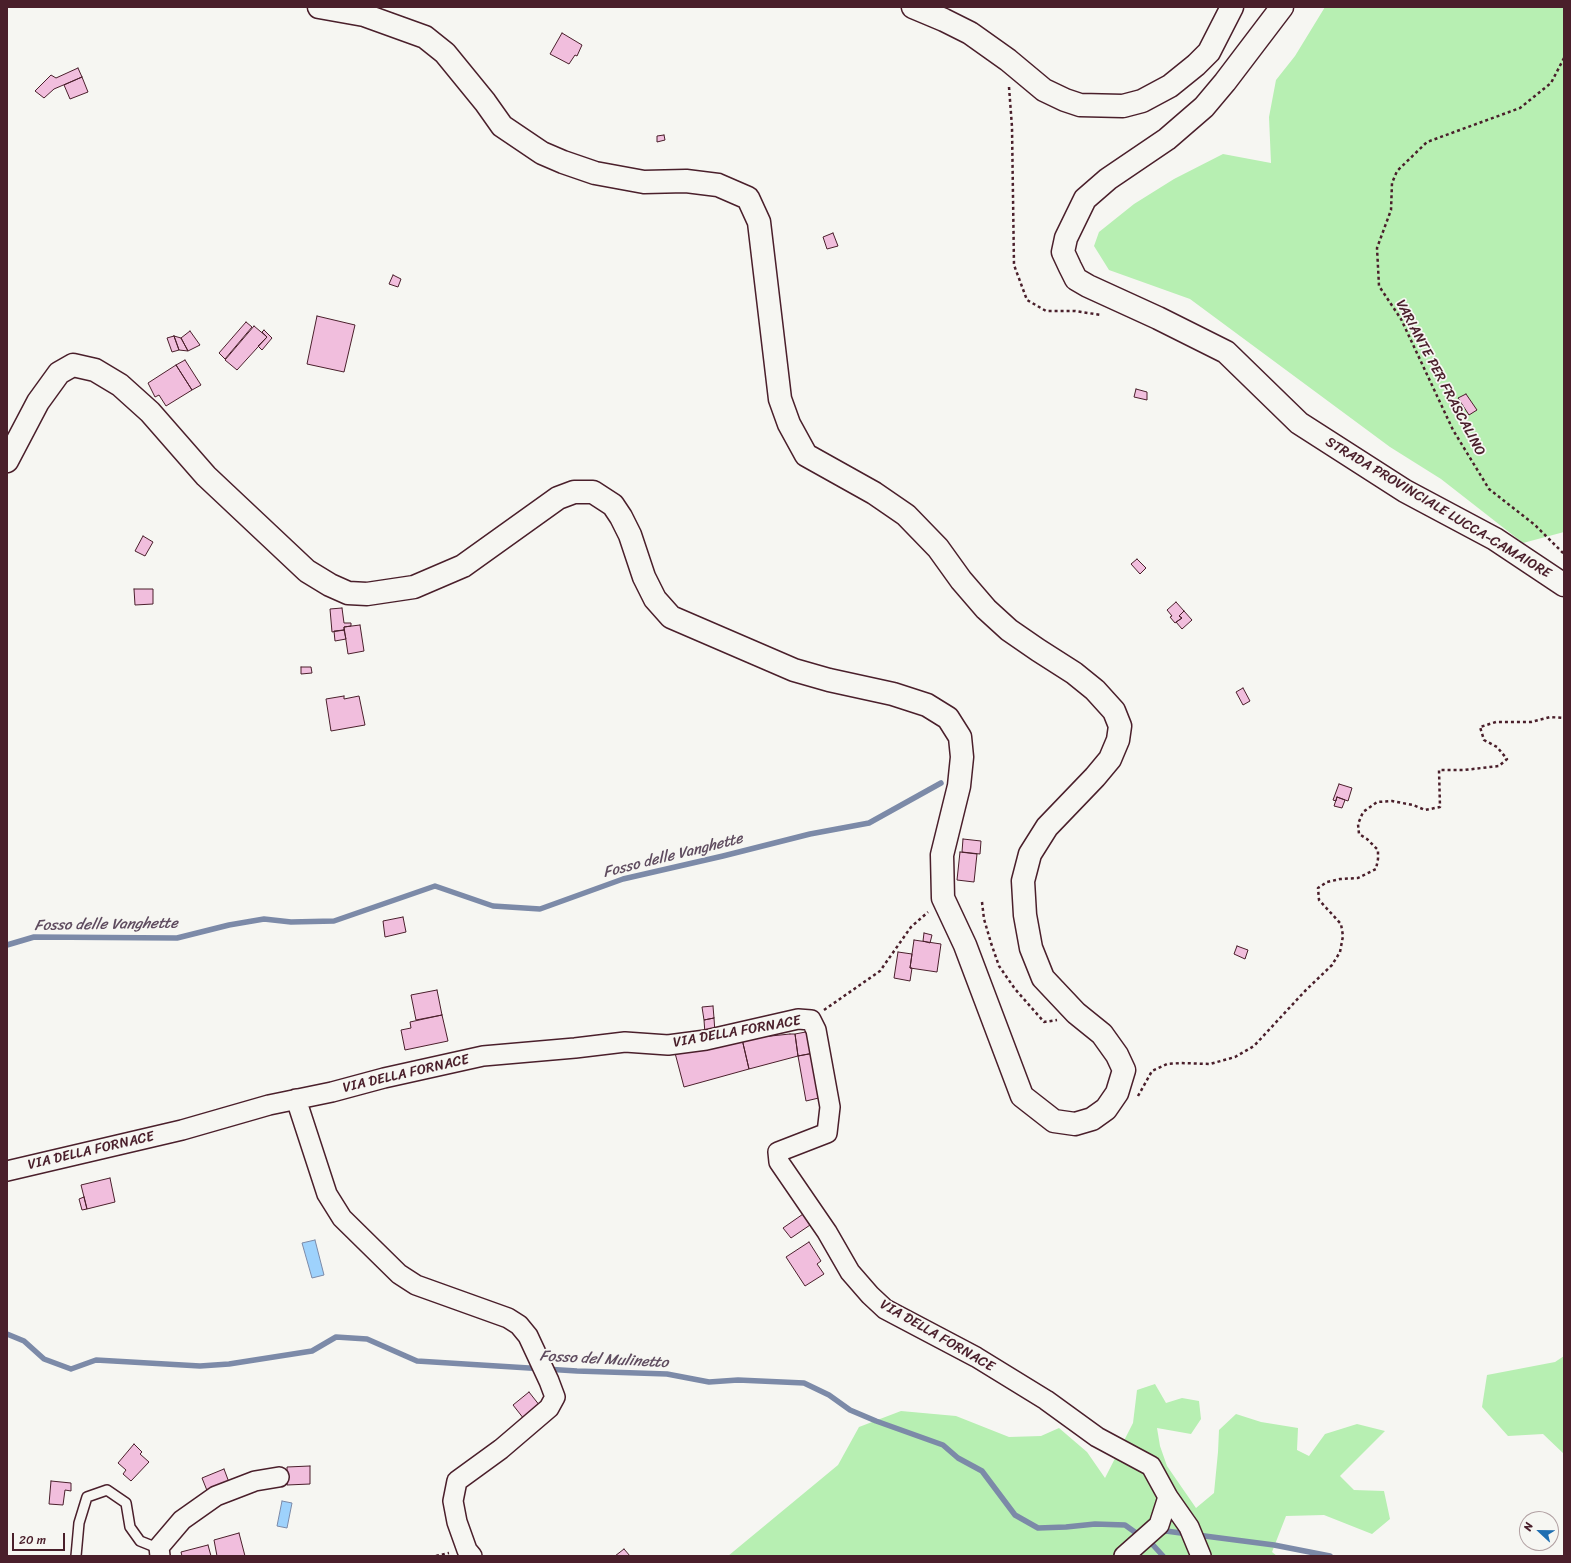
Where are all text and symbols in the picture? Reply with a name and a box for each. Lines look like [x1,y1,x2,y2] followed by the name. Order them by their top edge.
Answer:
[1392,297,1488,459] street label: VARIANTE PER FRASCALINO
[1322,434,1554,582] street label: STRADA PROVINCIALE LUCCA-CAMAIORE
[601,830,745,882] water label: Fosso delle Vanghette
[34,915,178,935] water label: Fosso delle Vanghette
[672,1013,802,1051] street label: VIA DELLA FORNACE
[341,1051,471,1097] street label: VIA DELLA FORNACE
[26,1128,156,1174] street label: VIA DELLA FORNACE
[877,1296,997,1376] street label: VIA DELLA FORNACE
[539,1348,669,1372] water label: Fosso del Mulinetto
[1519,1511,1559,1551] north arrow
[1518,1520,1539,1534] text: N
[14,1525,67,1551] scale bar
[19,1529,46,1551] text: 20 m

